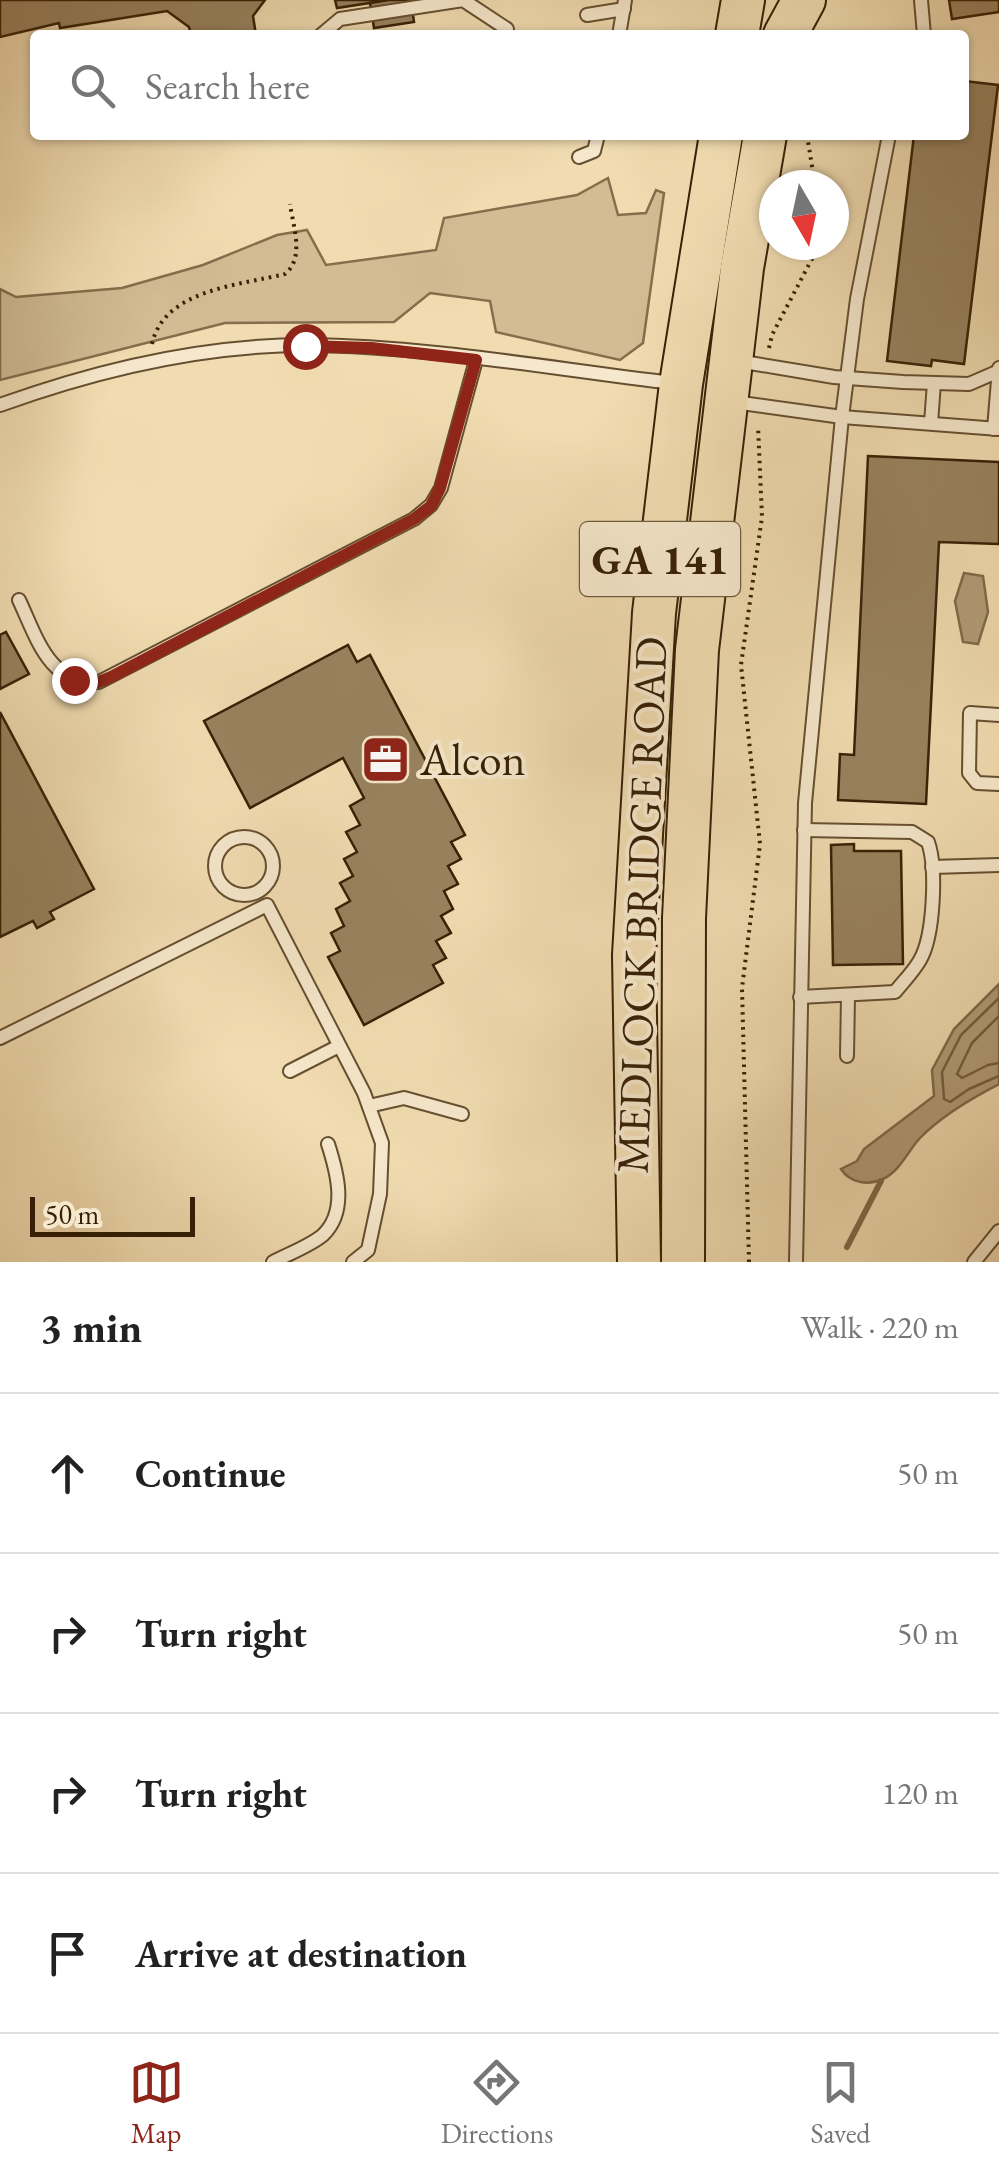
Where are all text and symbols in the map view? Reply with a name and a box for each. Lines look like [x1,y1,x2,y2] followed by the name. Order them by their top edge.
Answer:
[30,30,969,140] search box
[65,58,120,113] icon: search
[145,61,310,110] text: Search here
[759,170,849,260] north arrow
[283,324,329,370] route start
[580,522,740,596] road number: GA 141
[603,636,679,1174] street label: MEDLOCK BRIDGE ROAD
[52,658,98,704] route end
[419,730,525,788] place label: Alcon
[359,733,411,785] office icon: Alcon
[30,1192,195,1236] scale bar
[45,1196,99,1232] text: 50 m
[40,1300,142,1355] text: 3 min
[801,1306,959,1348] text: Walk · 220 m
[40,1446,95,1501] icon: ahead
[135,1449,286,1498] text: Continue
[897,1452,959,1494] text: 50 m
[40,1606,95,1661] icon: right
[135,1609,307,1658] text: Turn right
[897,1612,959,1654] text: 50 m
[40,1766,95,1821] icon: right
[135,1769,307,1818] text: Turn right
[882,1772,959,1814] text: 120 m
[40,1926,95,1981] icon: arrive
[135,1929,467,1978] text: Arrive at destination
[129,2055,184,2151] tab: Map
[441,2055,553,2151] tab: Directions
[810,2055,870,2151] tab: Saved

